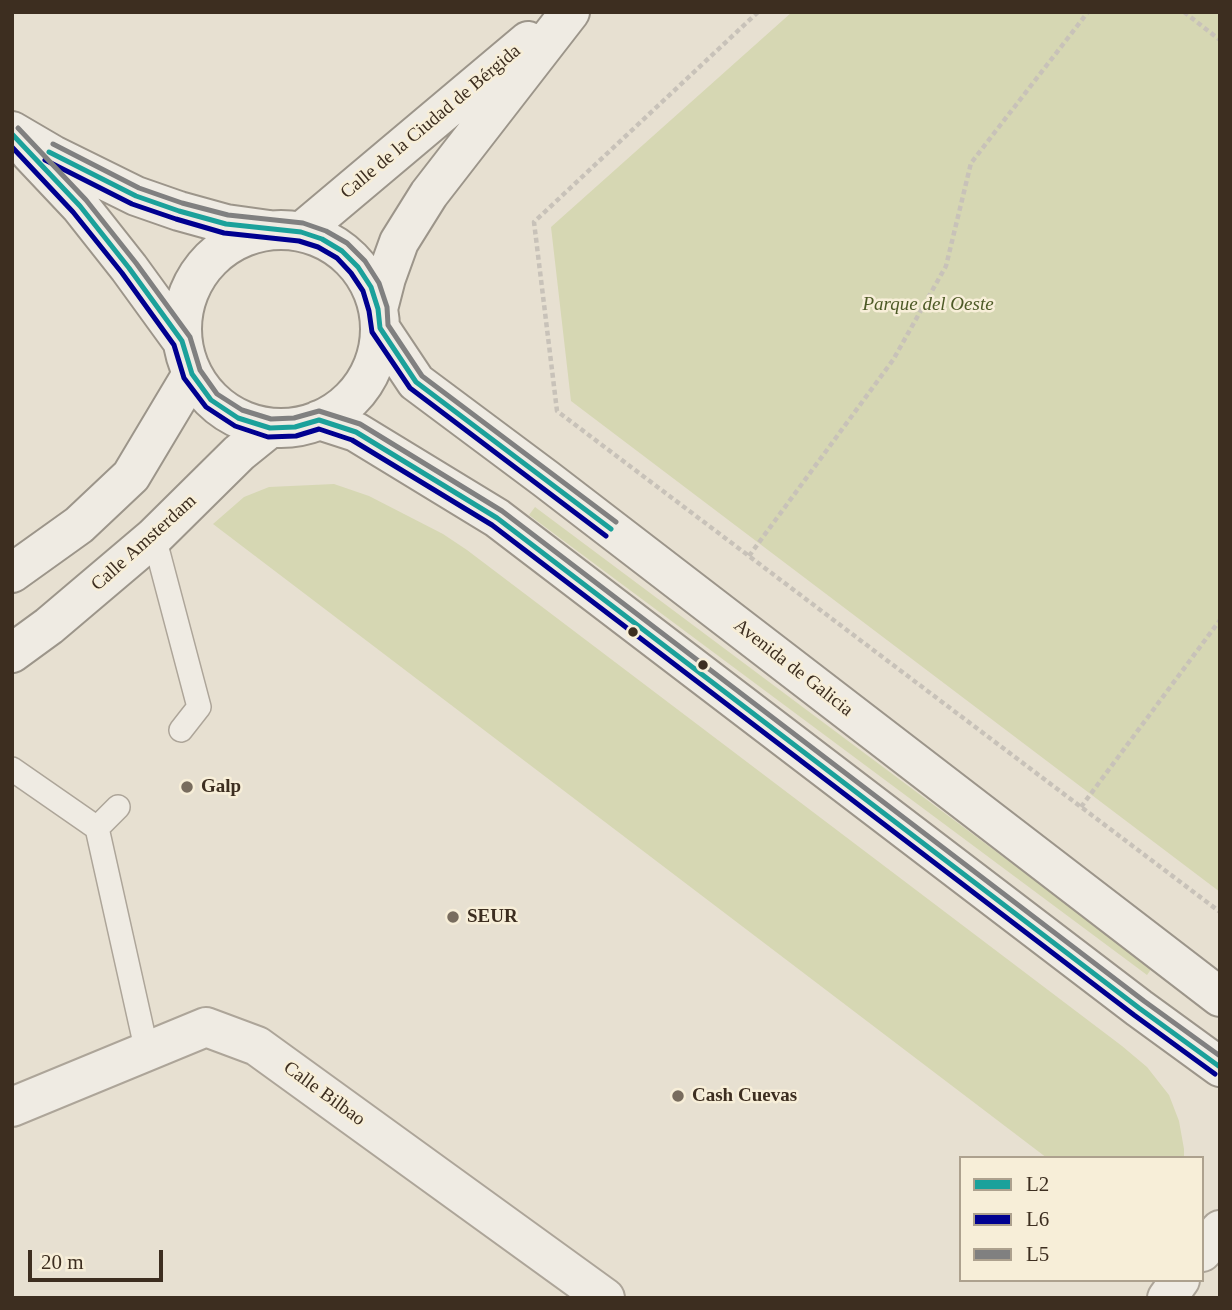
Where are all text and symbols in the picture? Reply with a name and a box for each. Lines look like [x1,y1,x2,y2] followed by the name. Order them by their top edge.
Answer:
[336,40,526,204] street label: Calle de la Ciudad de Bérgida
[862,294,994,316] park label: Parque del Oeste
[87,490,201,596] street label: Calle Amsterdam
[729,614,857,722] street label: Avenida de Galicia
[626,625,640,639] unlabelled marker
[696,658,710,672] unlabelled marker
[201,776,241,798] place label: Galp
[179,779,195,795] marker: Galp
[467,906,518,928] place label: SEUR
[445,909,461,925] marker: SEUR
[279,1057,369,1131] street label: Calle Bilbao
[692,1085,797,1107] place label: Cash Cuevas
[670,1088,686,1104] marker: Cash Cuevas
[959,1156,1204,1282] legend
[1026,1172,1049,1196] text: L2
[1026,1207,1049,1231] text: L6
[32,1236,166,1280] scale bar
[1026,1242,1049,1266] text: L5
[41,1250,84,1274] text: 20 m

